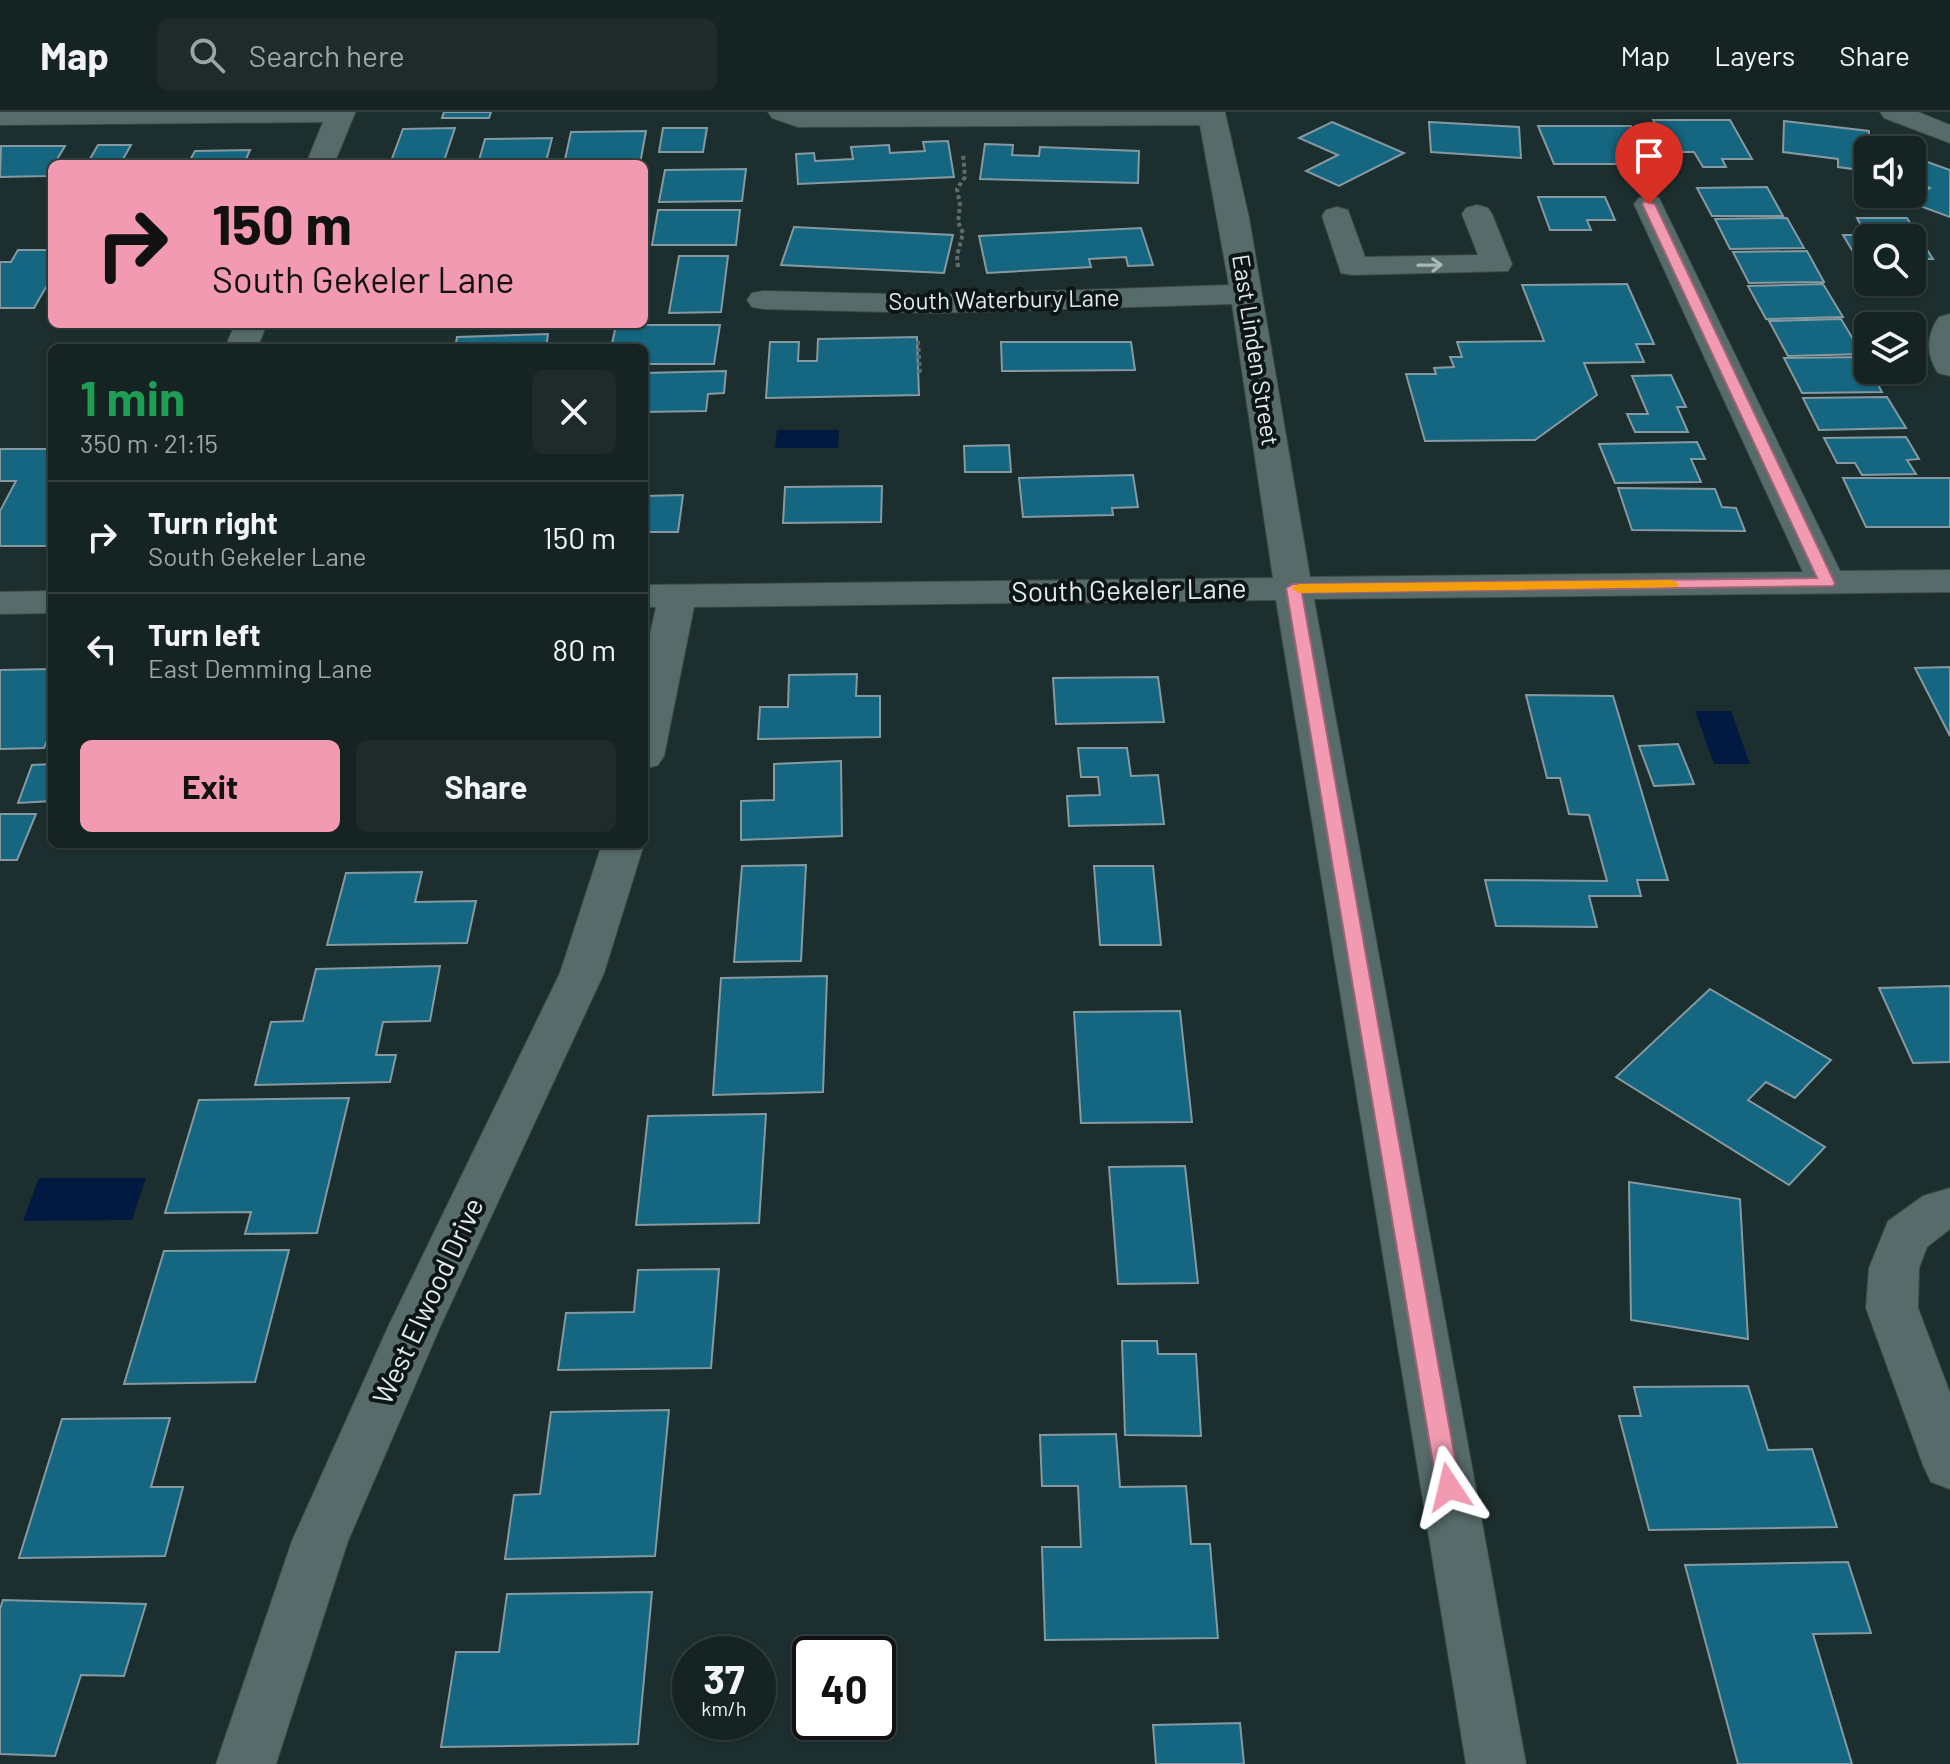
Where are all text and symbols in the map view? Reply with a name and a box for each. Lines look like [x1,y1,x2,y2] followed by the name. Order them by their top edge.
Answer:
[157,19,717,91] search box
[40,32,109,78] text: Map
[185,33,229,77] icon: search
[249,37,405,73] text: Search here
[1620,38,1670,72] text: Map
[1714,38,1795,72] text: Layers
[1839,38,1910,72] text: Share
[1615,122,1683,204] pin
[1627,134,1671,178] icon: arrive
[1854,136,1926,384] map controls
[1854,136,1926,208] button: sound
[212,189,352,256] text: 150 m
[80,192,184,296] icon: right
[1854,224,1926,296] button: search
[1227,252,1286,448] street label: East Linden Street
[212,257,514,300] text: South Gekeler Lane
[1416,257,1443,273] one-way arrow
[888,282,1120,315] street label: South Waterbury Lane
[1854,312,1926,384] button: layers
[80,368,185,426] text: 1 min
[532,370,616,454] button: close
[80,427,218,458] text: 350 m · 21:15
[148,504,278,540] text: Turn right
[80,515,124,559] icon: right
[542,519,616,555] text: 150 m
[148,540,366,571] text: South Gekeler Lane
[1011,570,1247,608] street label: South Gekeler Lane
[148,616,261,652] text: Turn left
[80,627,124,671] icon: left
[553,631,616,667] text: 80 m
[148,652,373,683] text: East Demming Lane
[80,740,340,832] button: Exit
[356,740,616,832] button: Share
[364,1192,490,1409] street label: West Elwood Drive
[1407,1445,1491,1529] position arrow
[792,1636,896,1740] speed limit sign: 40
[703,1654,745,1702] text: 37
[701,1696,747,1720] text: km/h

